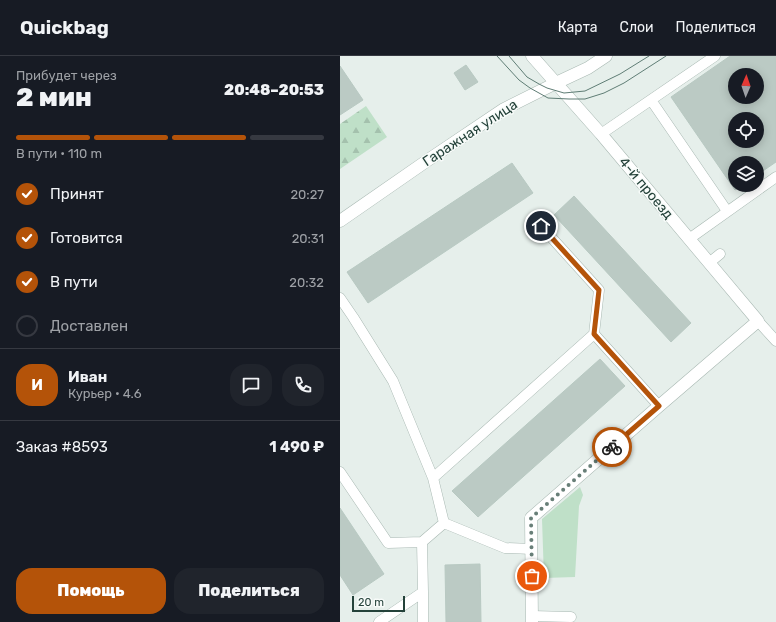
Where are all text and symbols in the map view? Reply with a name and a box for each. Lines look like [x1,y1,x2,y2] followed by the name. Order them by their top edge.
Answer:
[20,16,109,39] text: Quickbag
[558,19,598,36] text: Карта
[620,19,654,36] text: Слои
[676,19,756,36] text: Поделиться
[16,68,117,83] text: Прибудет через
[728,68,764,104] north arrow
[728,68,764,192] map controls
[224,81,324,99] text: 20:48–20:53
[16,82,92,113] text: 2 мин
[419,96,521,170] street label: Гаражная улица
[728,112,764,148] button: locate
[16,146,102,161] text: В пути · 110 m
[615,154,677,222] street label: 4-й проезд
[728,156,764,192] button: layers
[16,183,38,205] icon: check
[50,185,104,203] text: Принят
[290,187,324,202] text: 20:27
[524,209,558,243] pin
[530,215,552,237] icon: home
[16,227,38,249] icon: check
[50,229,123,247] text: Готовится
[292,231,324,246] text: 20:31
[16,271,38,293] icon: check
[50,273,98,291] text: В пути
[289,275,324,290] text: 20:32
[50,317,128,335] text: Доставлен
[230,364,272,406] button: chat
[282,364,324,406] button: phone
[68,368,107,386] text: Иван
[31,376,43,394] text: И
[68,386,142,401] text: Курьер · 4.6
[592,427,632,467] courier
[601,436,623,458] icon: bike
[16,438,108,456] text: Заказ #8593
[269,438,324,456] text: 1 490 ₽
[515,559,549,593] pin
[521,565,543,587] icon: bag
[16,568,166,614] button: Помощь
[174,568,324,614] button: Поделиться
[352,594,405,613] scale bar
[358,596,384,609] text: 20 m

